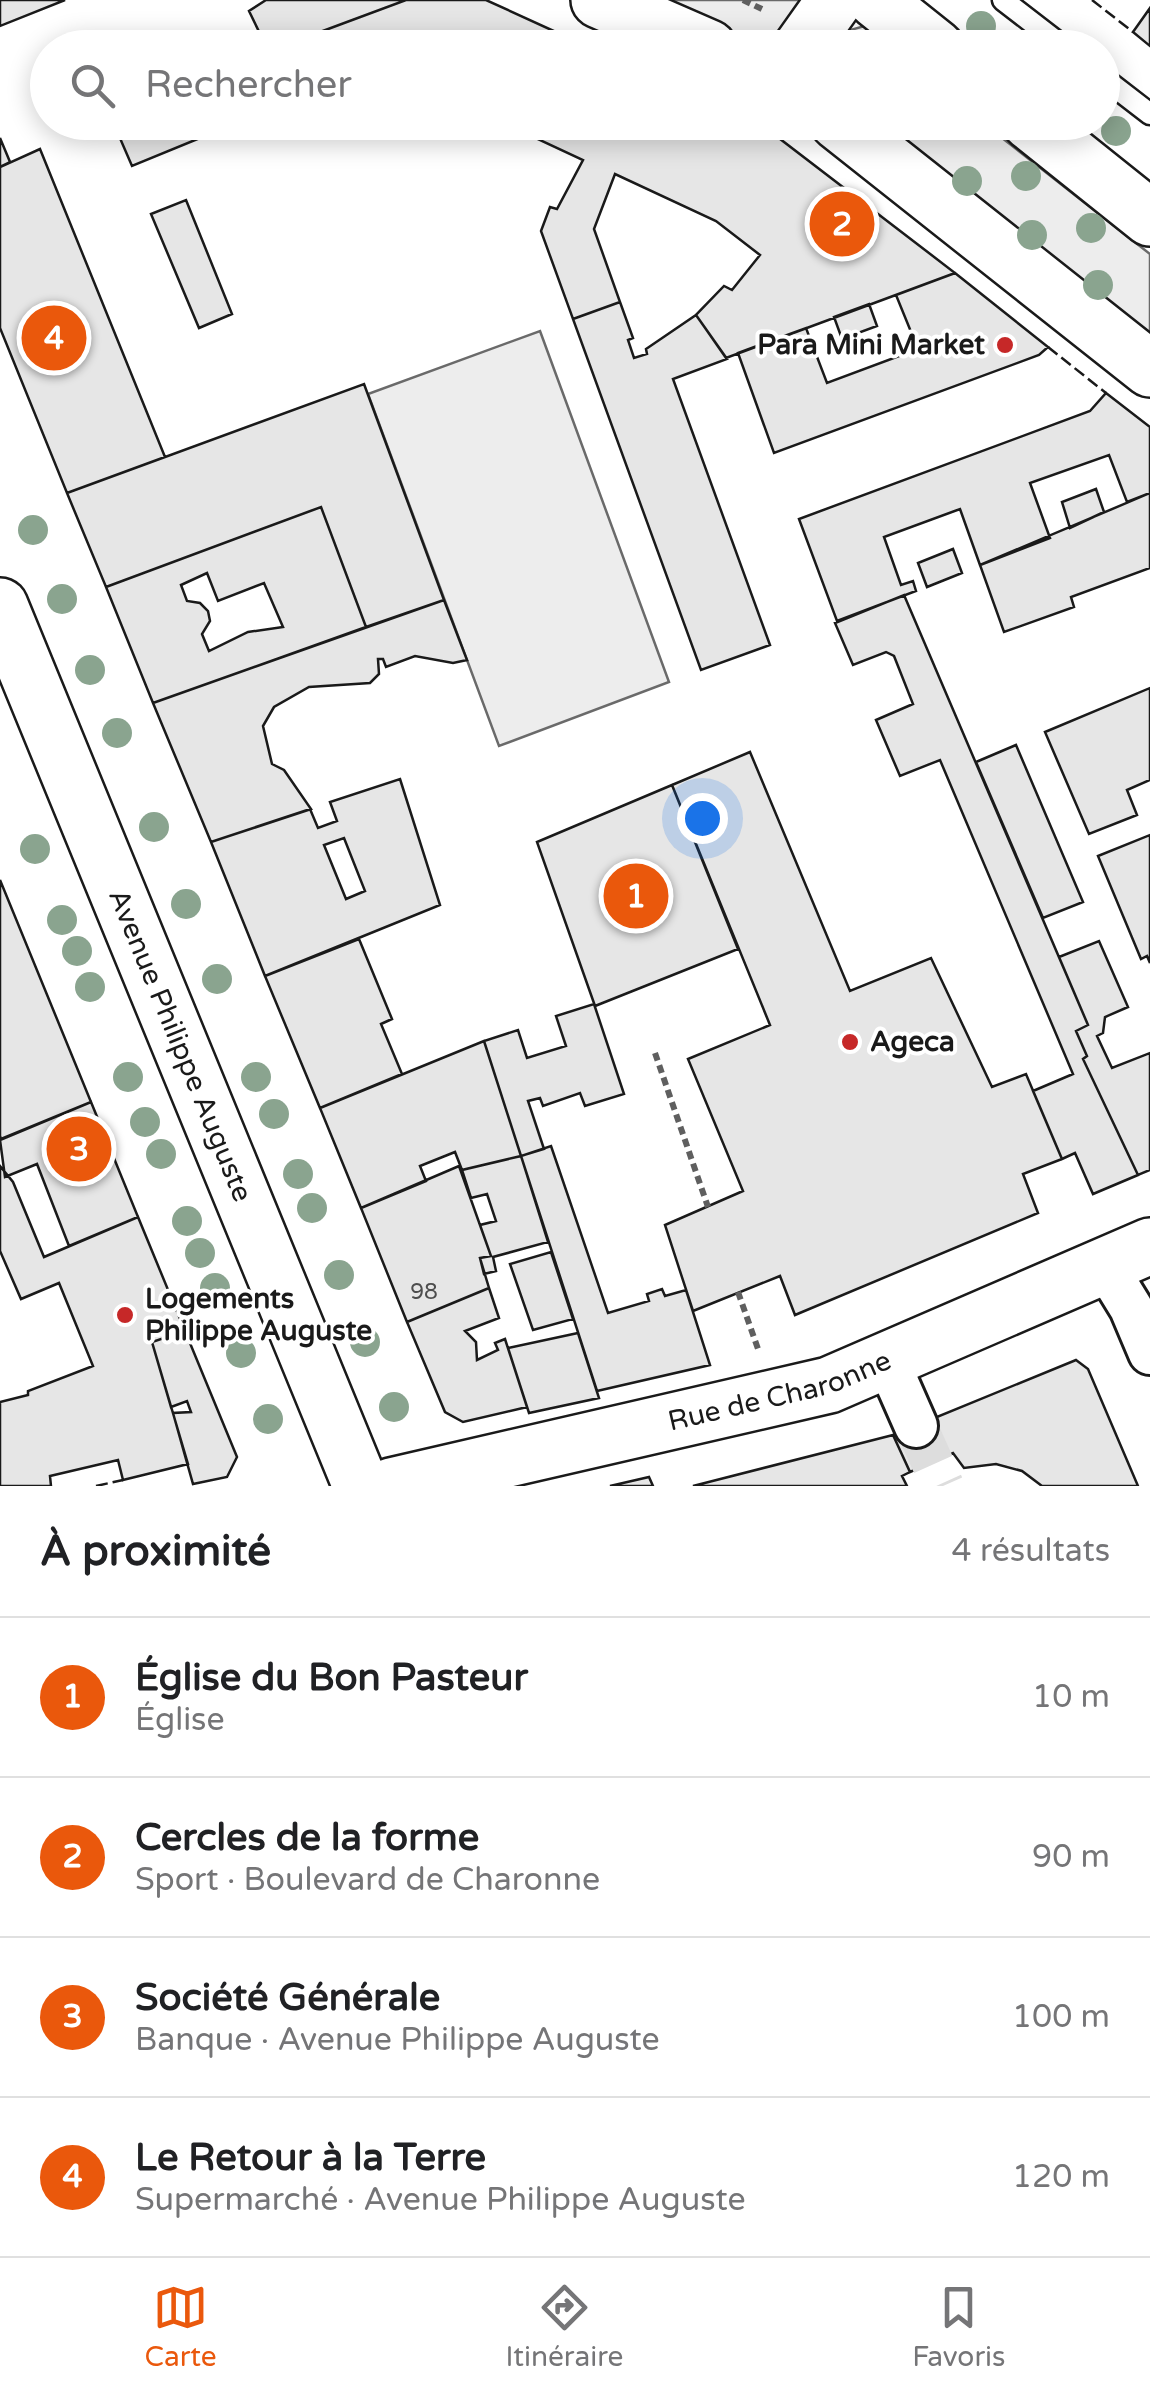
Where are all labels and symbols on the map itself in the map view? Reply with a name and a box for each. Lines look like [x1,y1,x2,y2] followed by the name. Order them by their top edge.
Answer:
[810,186,874,262] pin: 2
[22,300,86,376] pin: 4
[757,328,985,362] place label: Para Mini Market
[994,334,1016,356] marker: Para Mini Market
[677,793,728,844] your location
[604,858,668,934] pin: 1
[101,884,260,1207] street label: Avenue Philippe Auguste
[870,1025,955,1059] place label: Ageca
[839,1031,861,1053] marker: Ageca
[46,1112,112,1186] pin: 3
[410,1279,438,1305] house number: 98
[145,1282,372,1348] place label: Logements Philippe Auguste
[114,1304,136,1326] marker: Logements Philippe Auguste
[665,1343,896,1439] street label: Rue de Charonne

